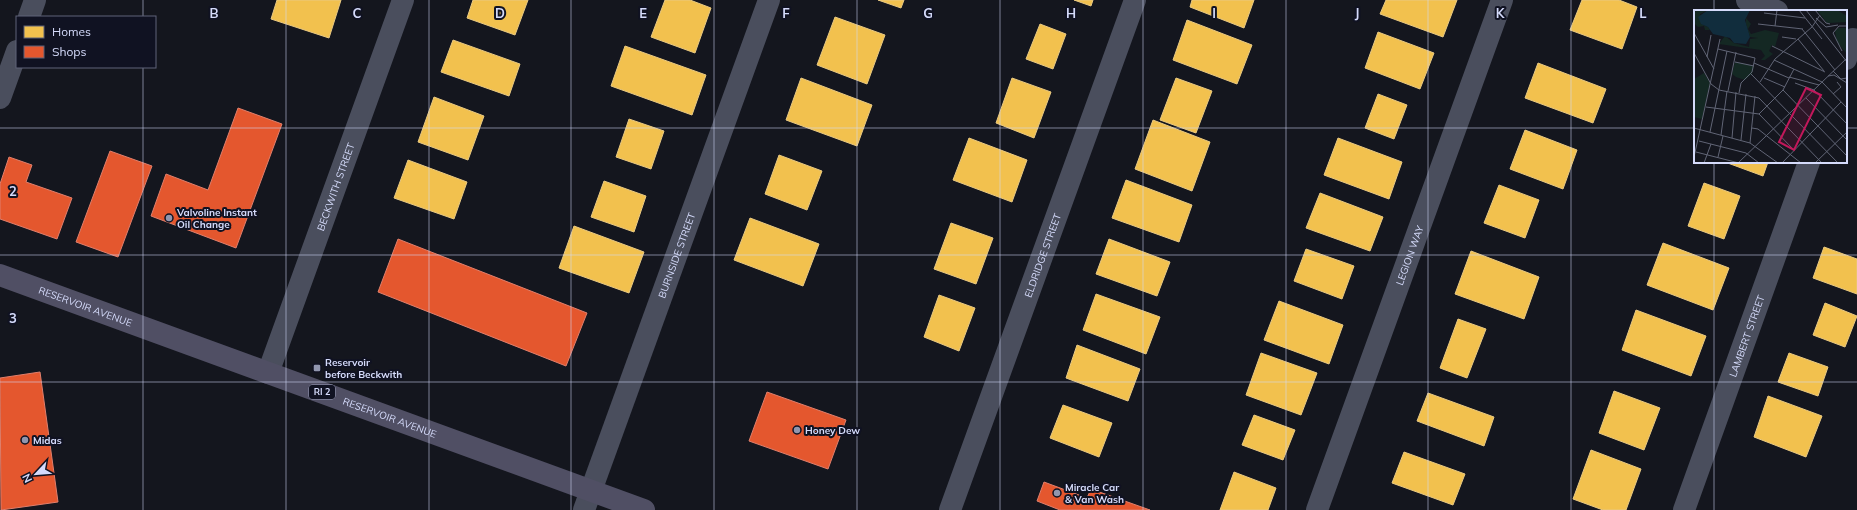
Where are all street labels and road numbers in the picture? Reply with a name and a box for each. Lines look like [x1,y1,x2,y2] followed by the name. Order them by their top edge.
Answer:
[314,141,358,233] street label: BECKWITH STREET
[655,211,698,300] street label: BURNSIDE STREET
[1022,212,1064,299] street label: ELDRIDGE STREET
[1393,223,1427,287] street label: LEGION WAY
[37,284,134,330] street label: RESERVOIR AVENUE
[1726,293,1768,379] street label: LAMBERT STREET
[309,385,335,399] road number: RI 2
[341,395,438,441] street label: RESERVOIR AVENUE

